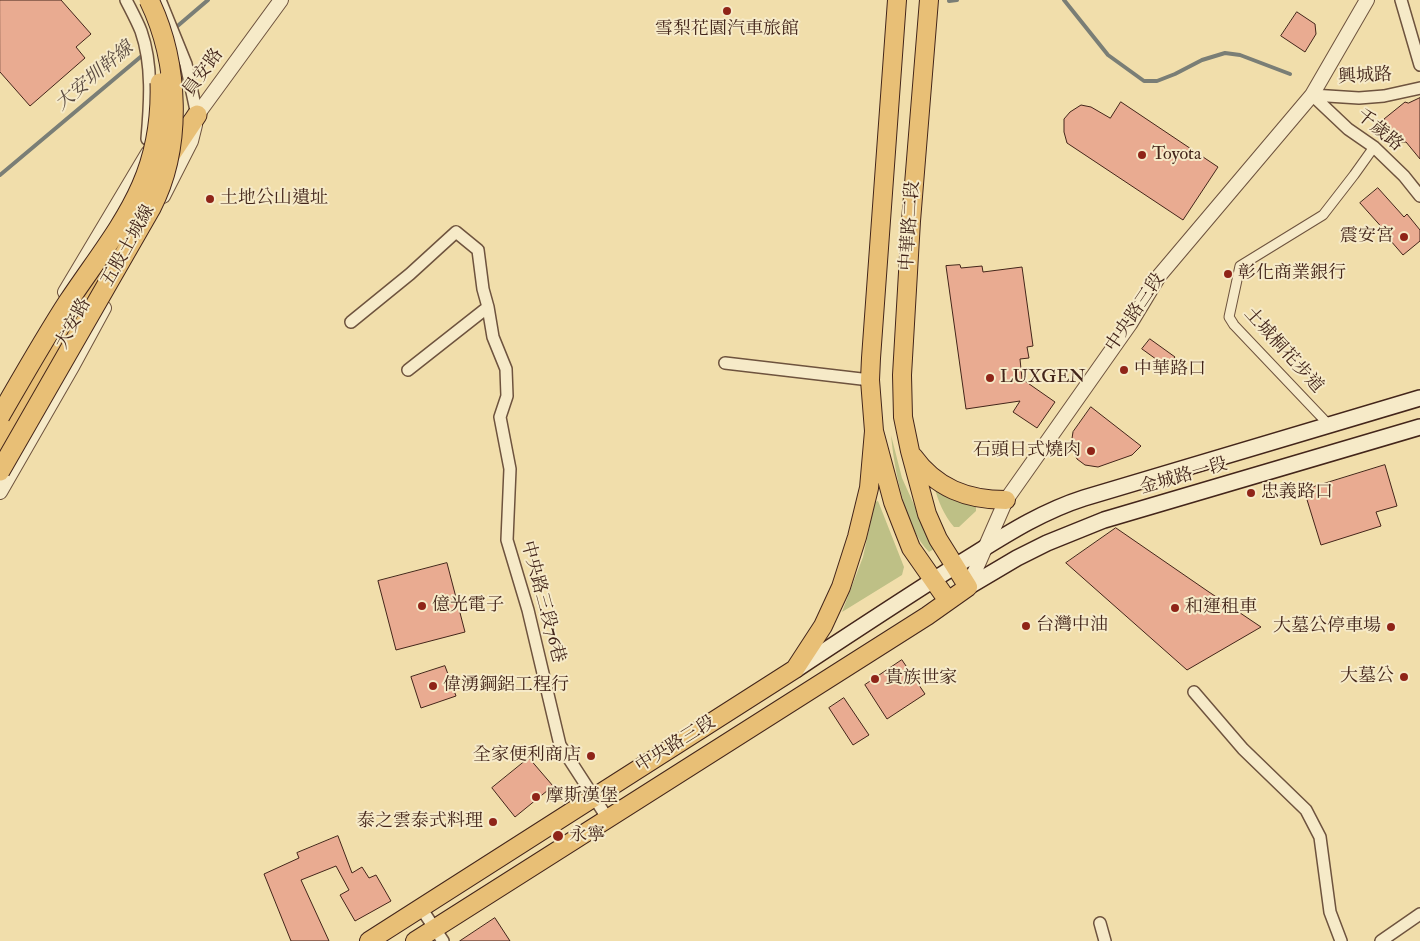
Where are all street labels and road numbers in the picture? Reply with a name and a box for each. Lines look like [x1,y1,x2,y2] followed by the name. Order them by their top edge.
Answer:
[179,45,229,101] street label: 員安路
[1337,65,1393,89] street label: 興城路
[1351,105,1407,157] street label: 千歲路
[897,180,925,272] street label: 中華路二段
[98,201,160,291] street label: 五股土城線
[1102,270,1170,356] street label: 中央路三段
[52,295,96,353] street label: 大安路
[1239,304,1327,398] street label: 土城桐花步道
[1138,454,1230,500] street label: 金城路一段
[515,539,569,665] street label: 中央路三段76巷
[632,712,720,778] street label: 中央路三段

